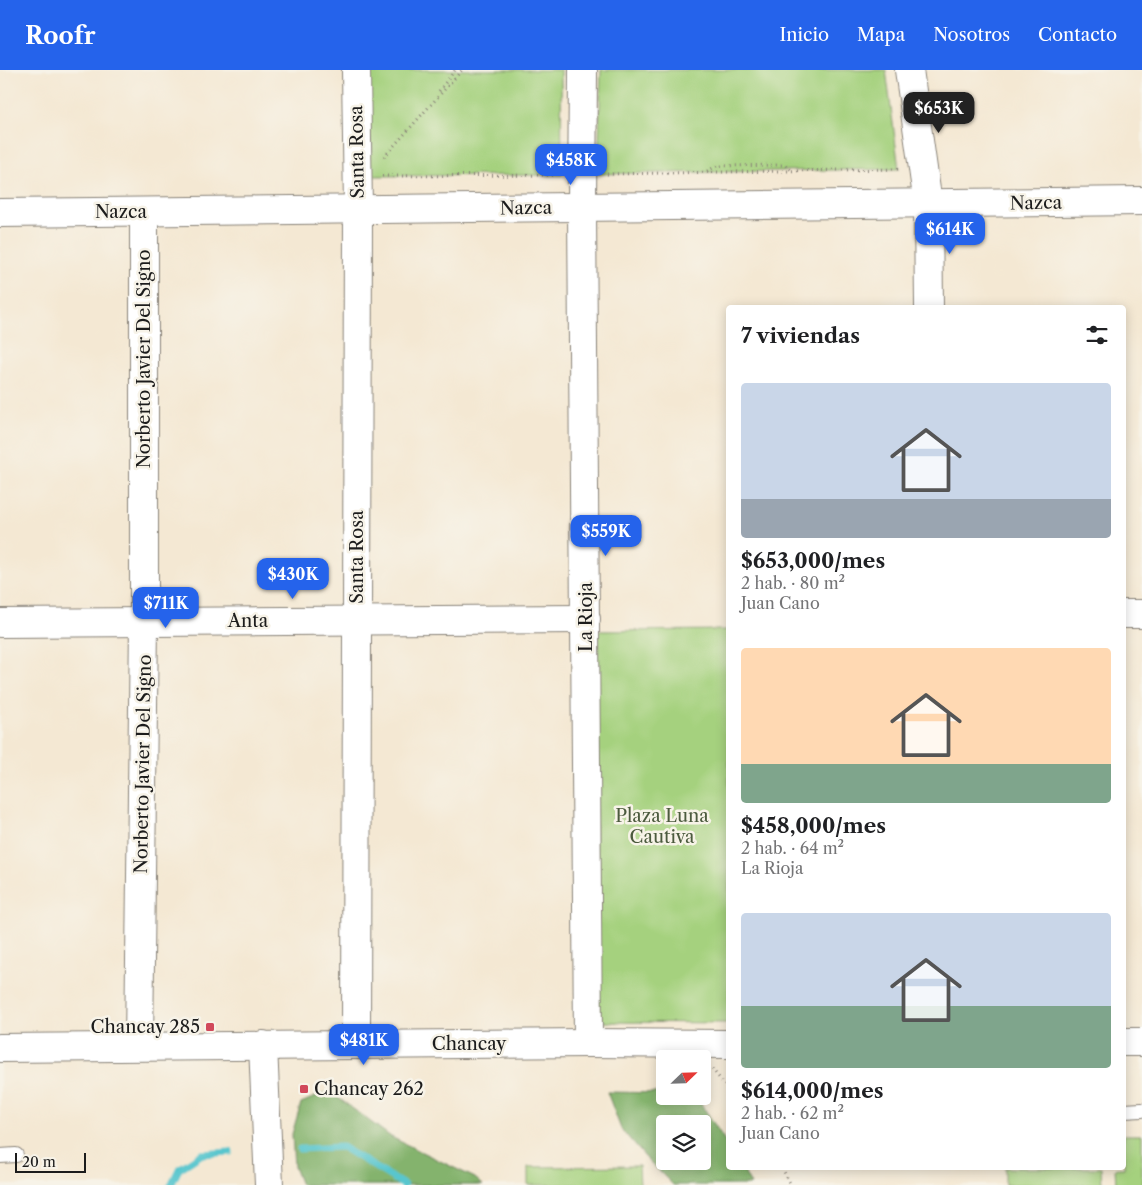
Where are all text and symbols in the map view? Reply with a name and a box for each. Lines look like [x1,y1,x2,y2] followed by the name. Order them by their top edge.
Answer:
[25,21,96,50] text: Roofr
[780,24,829,46] text: Inicio
[857,24,905,46] text: Mapa
[933,24,1010,46] text: Nosotros
[1038,24,1117,46] text: Contacto
[904,92,974,134] pin: $653K
[914,98,964,118] text: $653K
[345,105,369,199] street label: Santa Rosa
[536,144,606,186] pin: $458K
[546,150,596,170] text: $458K
[1010,192,1063,214] street label: Nazca
[500,197,553,219] street label: Nazca
[95,201,148,223] street label: Nazca
[915,212,985,255] pin: $614K
[926,219,974,239] text: $614K
[133,249,155,469] street label: Norberto Javier Del Signo
[1083,321,1111,349] icon: filters
[741,323,860,348] text: 7 viviendas
[881,415,971,505] icon: home
[346,510,368,604] street label: Santa Rosa
[571,514,641,557] pin: $559K
[582,521,630,541] text: $559K
[741,548,885,573] text: $653,000/mes
[258,558,328,600] pin: $430K
[268,564,318,584] text: $430K
[741,573,845,593] text: 2 hab. · 80 m²
[575,581,597,652] street label: La Rioja
[131,586,201,629] pin: $711K
[144,593,188,613] text: $711K
[741,593,820,613] text: Juan Cano
[227,610,269,632] street label: Anta
[130,654,156,874] street label: Norberto Javier Del Signo
[881,680,971,770] icon: home
[615,805,709,848] park label: Plaza Luna Cautiva
[741,813,886,838] text: $458,000/mes
[741,838,844,858] text: 2 hab. · 64 m²
[741,858,803,878] text: La Rioja
[881,945,971,1035] icon: home
[91,1016,200,1038] place label: Chancay 285
[204,1021,216,1033] marker: Chancay 285
[329,1024,399,1066] pin: $481K
[340,1030,388,1050] text: $481K
[432,1033,507,1055] street label: Chancay
[656,1050,711,1105] north arrow
[656,1050,711,1170] map controls
[314,1078,424,1100] place label: Chancay 262
[741,1078,884,1103] text: $614,000/mes
[298,1083,310,1095] marker: Chancay 262
[741,1103,844,1123] text: 2 hab. · 62 m²
[656,1115,711,1170] button: layers
[741,1123,820,1143] text: Juan Cano
[15,1150,86,1173] scale bar
[22,1153,56,1171] text: 20 m

